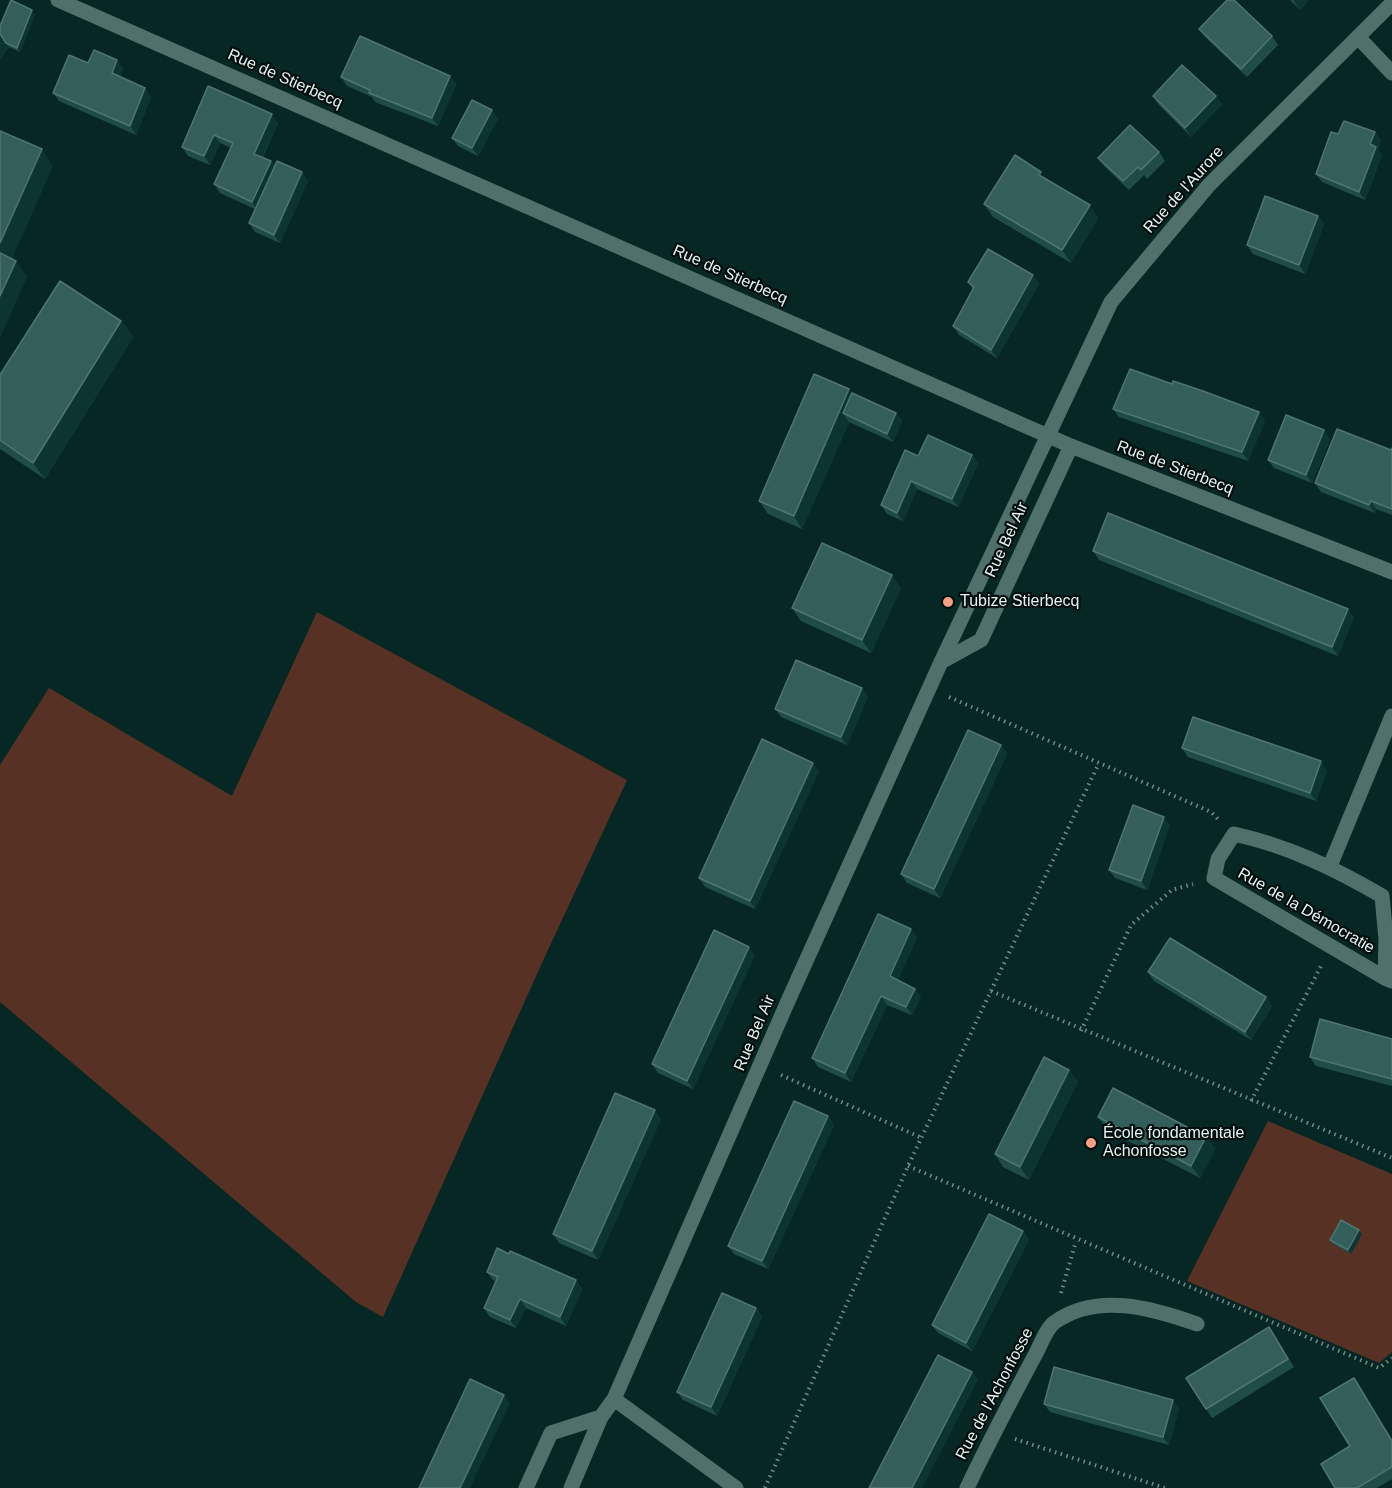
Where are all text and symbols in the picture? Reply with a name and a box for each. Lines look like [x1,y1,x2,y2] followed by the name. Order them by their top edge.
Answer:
[225,45,345,113] street label: Rue de Stierbecq
[1140,142,1228,238] street label: Rue de l'Aurore
[670,241,790,309] street label: Rue de Stierbecq
[1114,437,1236,499] street label: Rue de Stierbecq
[981,499,1033,581] street label: Rue Bel Air
[960,592,1079,612] place label: Tubize Stierbecq
[941,595,955,609] marker: Tubize Stierbecq
[1234,864,1378,958] street label: Rue de la Démocratie
[730,992,780,1074] street label: Rue Bel Air
[1103,1124,1244,1162] place label: École fondamentale Achonfosse
[1084,1136,1098,1150] marker: École fondamentale Achonfosse
[952,1325,1038,1463] street label: Rue de l'Achonfosse

